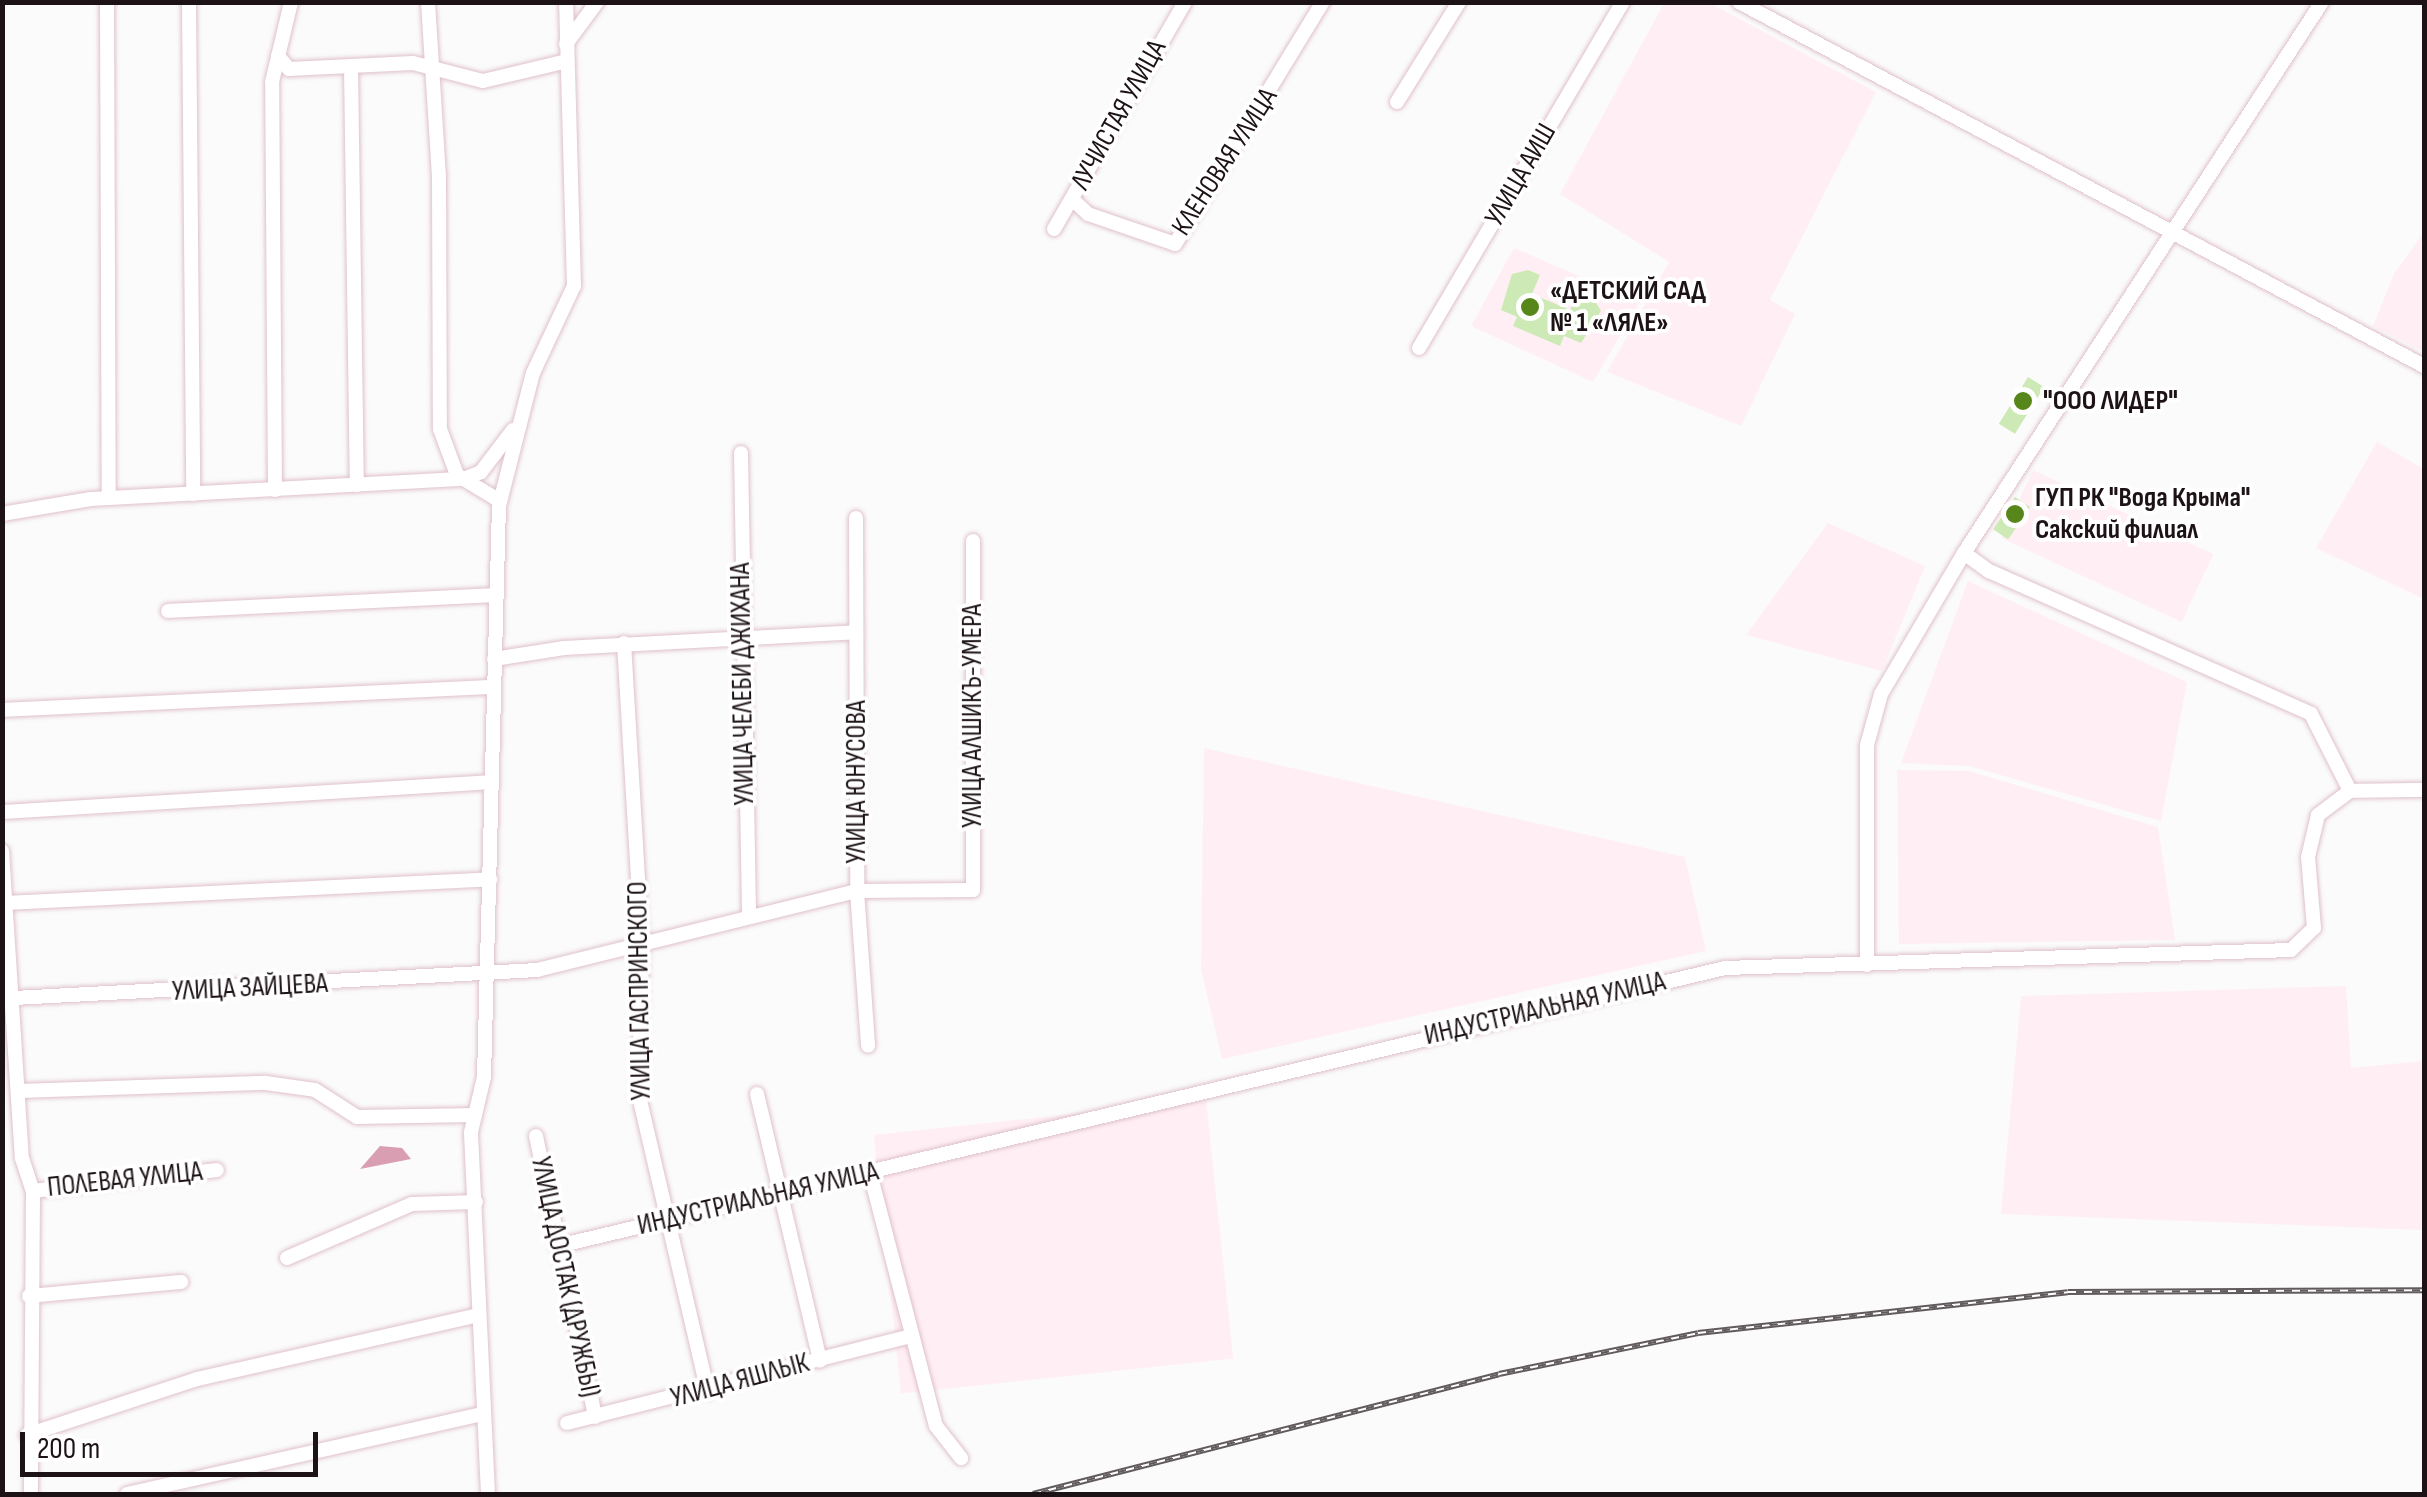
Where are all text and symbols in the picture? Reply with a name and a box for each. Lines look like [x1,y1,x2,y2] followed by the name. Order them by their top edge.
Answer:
[1064,34,1174,196] street label: ЛУЧИСТАЯ УЛИЦА
[1165,82,1285,242] street label: КЛЕНОВАЯ УЛИЦА
[1478,118,1564,232] street label: УЛИЦА АИШ
[1550,274,1706,340] place label: «ДЕТСКИЙ САД № 1 «ЛЯЛЕ»
[1519,296,1541,318] marker: «ДЕТСКИЙ САД № 1 «ЛЯЛЕ»
[2043,384,2178,418] place label: "ООО ЛИДЕР"
[2012,390,2034,412] marker: "ООО ЛИДЕР"
[2035,481,2250,547] place label: ГУП РК "Вода Крыма" Сакский филиал
[2004,503,2026,525] marker: ГУП РК "Вода Крыма" Сакский филиал
[724,562,762,806] street label: УЛИЦА ЧЕЛЕБИ ДЖИХАНА
[956,604,990,828] street label: УЛИЦА АЛШИКЪ-УМЕРА
[840,700,874,864] street label: УЛИЦА ЮНУСОВА
[621,881,659,1101] street label: УЛИЦА ГАСПРИНСКОГО
[1421,965,1669,1053] street label: ИНДУСТРИАЛЬНАЯ УЛИЦА
[171,967,329,1009] street label: УЛИЦА ЗАЙЦЕВА
[523,1154,607,1400] street label: УЛИЦА ДОСТАК (ДРУЖБЫ)
[46,1155,204,1205] street label: ПОЛЕВАЯ УЛИЦА
[634,1155,882,1243] street label: ИНДУСТРИАЛЬНАЯ УЛИЦА
[667,1346,813,1416] street label: УЛИЦА ЯШЛЫК
[25,1412,322,1474] scale bar
[37,1431,100,1467] text: 200 m

